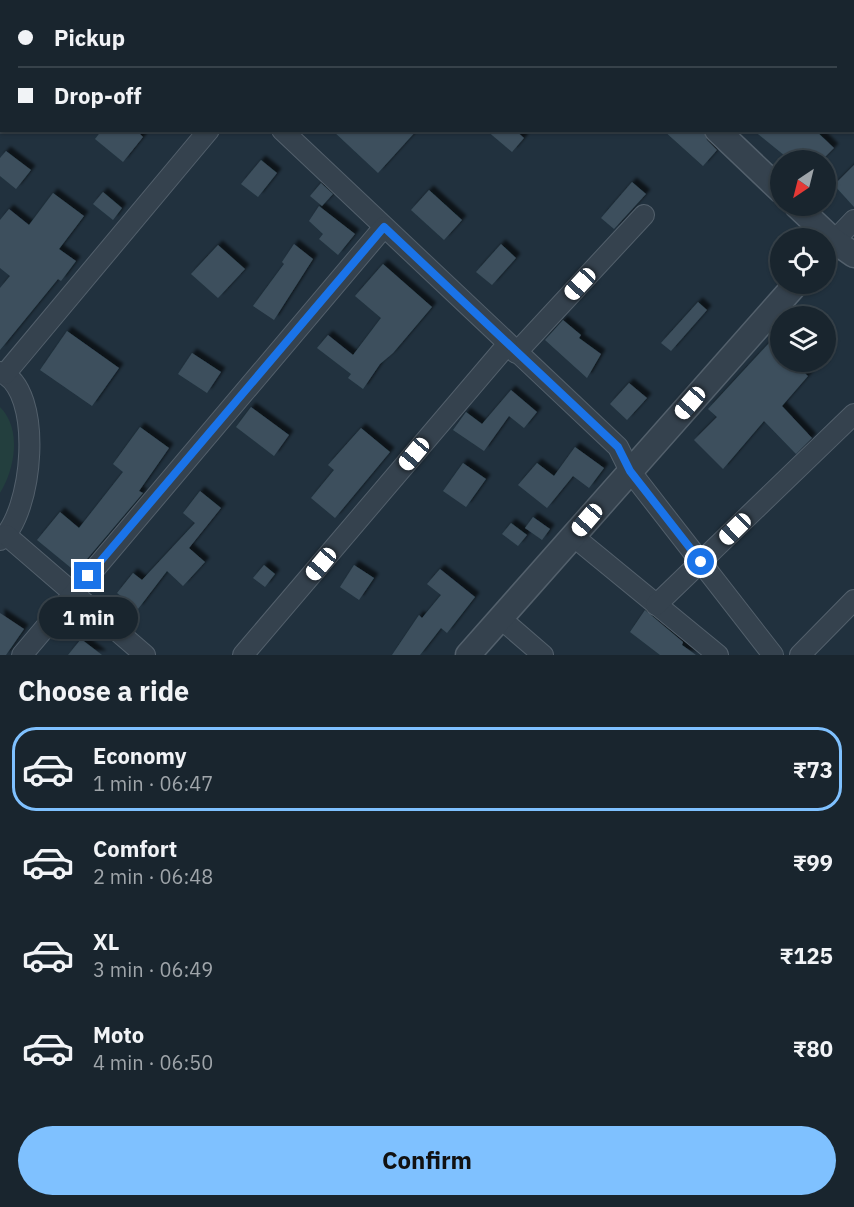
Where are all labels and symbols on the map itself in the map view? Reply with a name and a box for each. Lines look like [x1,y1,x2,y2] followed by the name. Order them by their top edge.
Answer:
[770,150,836,216] north arrow
[561,265,599,303] car
[671,384,709,422] car
[396,434,432,474] car
[568,501,606,539] car
[716,510,754,548] car
[303,544,339,584] car
[687,548,714,575] route start
[74,562,101,589] route end
[38,597,138,639] callout: 1 min

